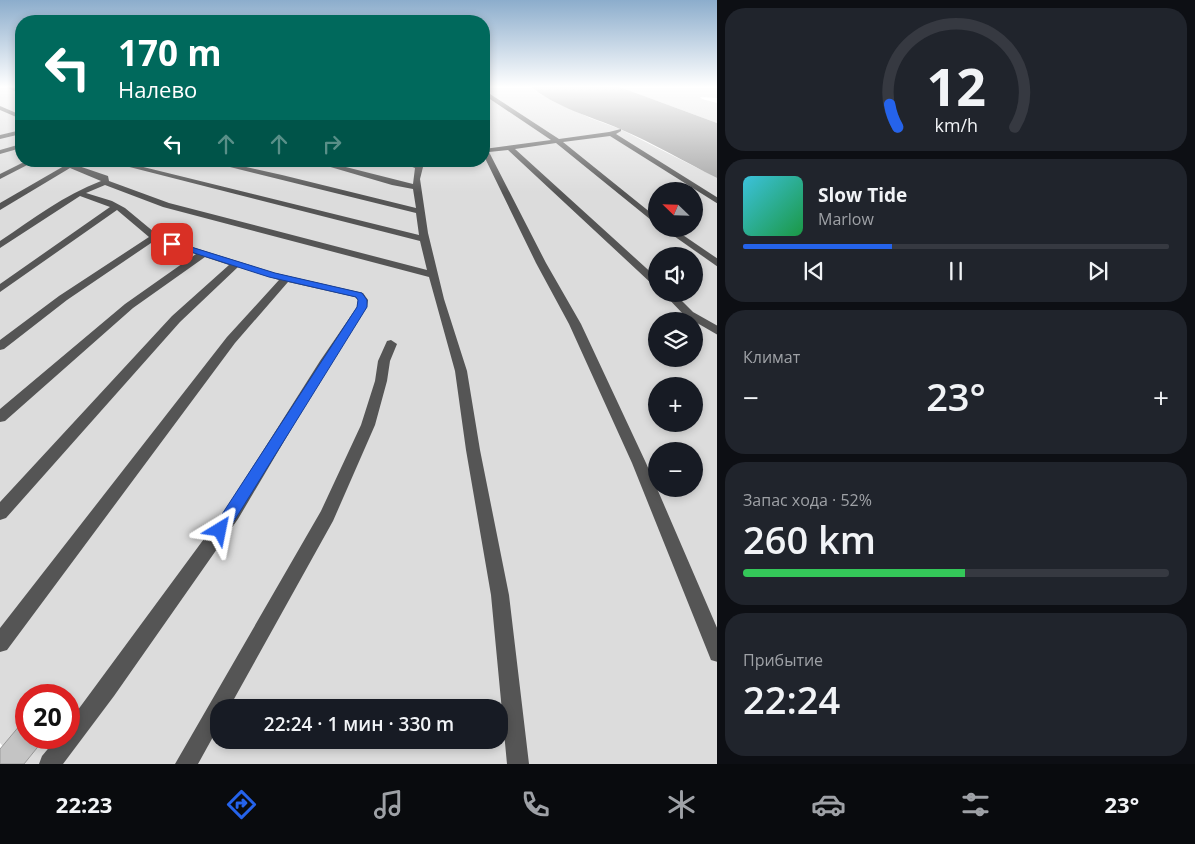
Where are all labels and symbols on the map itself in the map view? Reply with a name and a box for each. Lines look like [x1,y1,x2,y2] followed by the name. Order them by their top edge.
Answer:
[648,182,702,238] north arrow
[151,223,193,265] pin
[193,503,245,555] position arrow
[15,684,80,749] speed limit sign: 20

